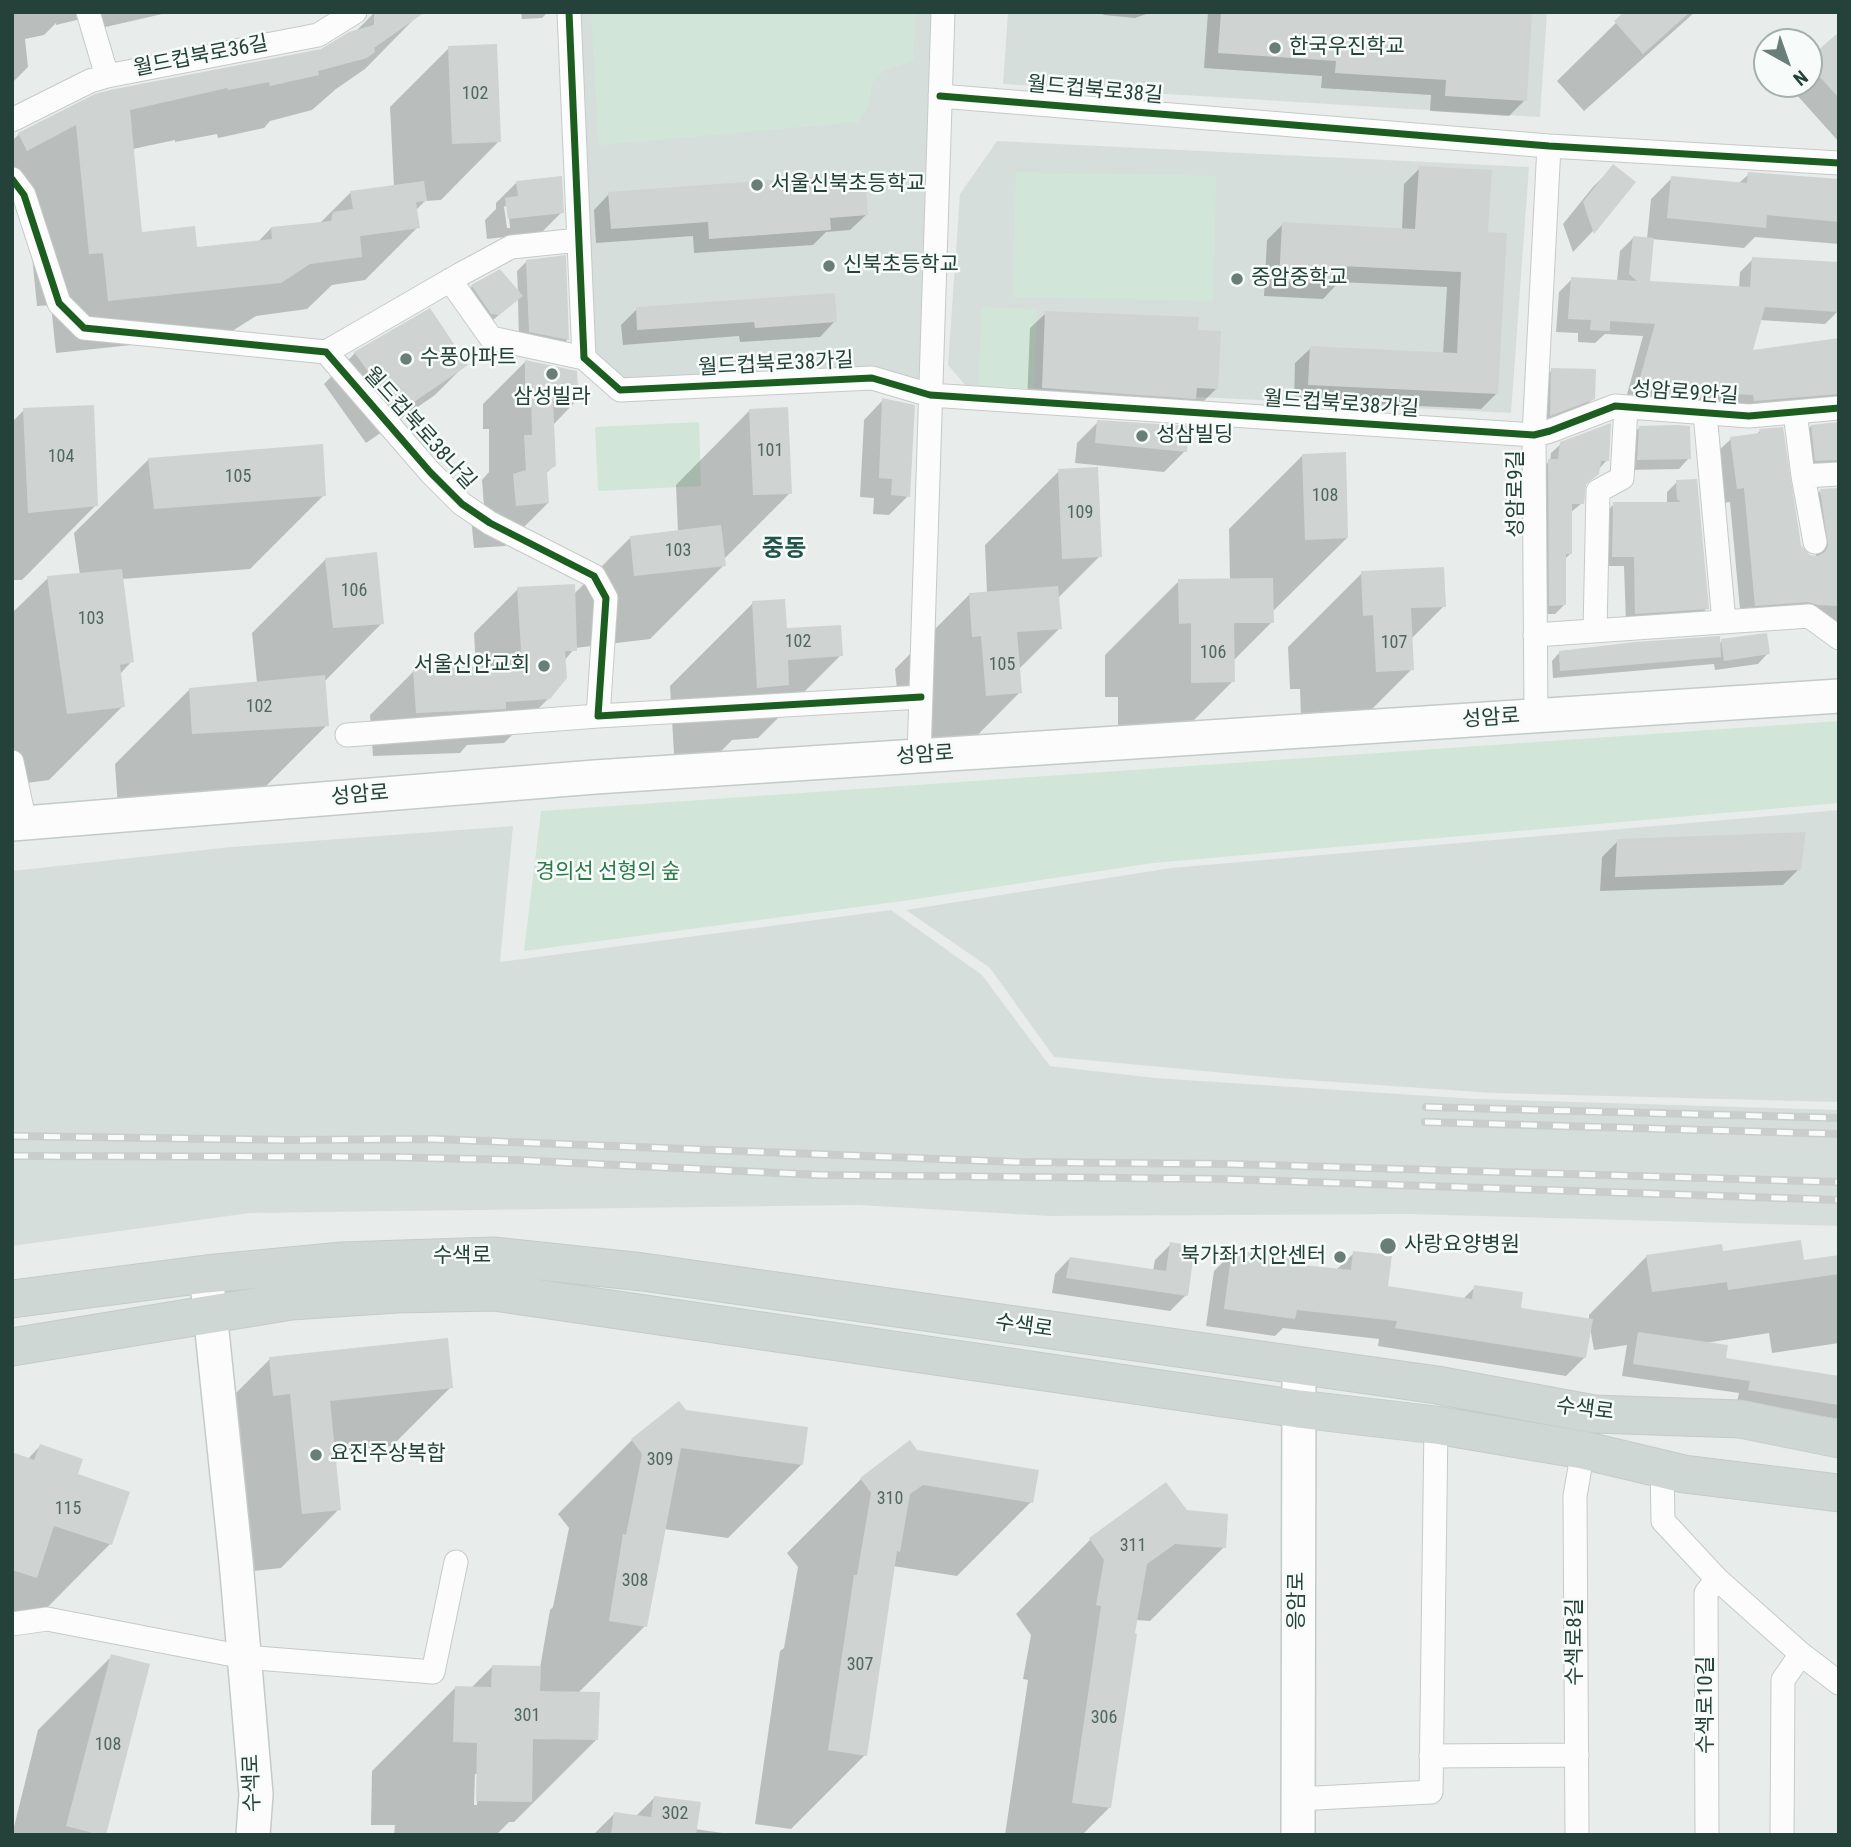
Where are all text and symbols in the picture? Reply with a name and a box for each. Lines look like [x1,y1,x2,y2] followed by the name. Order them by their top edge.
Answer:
[1753,28,1823,98] north arrow
[132,32,270,82] street label: 월드컵북로36길
[1289,35,1405,61] place label: 한국우진학교
[1267,40,1283,56] marker: 한국우진학교
[1789,65,1812,90] text: N
[1026,72,1164,110] street label: 월드컵북로38길
[462,83,488,105] house number: 102
[771,172,926,198] place label: 서울신북초등학교
[749,177,765,193] marker: 서울신북초등학교
[843,253,959,279] place label: 신북초등학교
[821,258,837,274] marker: 신북초등학교
[1251,266,1348,292] place label: 중암중학교
[1229,271,1245,287] marker: 중암중학교
[420,346,517,372] place label: 수풍아파트
[697,348,855,382] street label: 월드컵북로38가길
[398,351,414,367] marker: 수풍아파트
[357,363,481,495] street label: 월드컵북로38나길
[544,366,560,382] marker: 삼성빌라
[1631,378,1739,410] street label: 성암로9안길
[513,385,591,411] place label: 삼성빌라
[1262,387,1420,423] street label: 월드컵북로38가길
[1156,423,1233,449] place label: 성삼빌딩
[1134,428,1150,444] marker: 성삼빌딩
[757,440,783,462] house number: 101
[48,446,74,468] house number: 104
[1504,450,1530,538] street label: 성암로9길
[225,466,251,488] house number: 105
[1312,485,1338,507] house number: 108
[1067,502,1093,524] house number: 109
[762,536,806,564] district label: 중동
[665,540,691,562] house number: 103
[341,580,367,602] house number: 106
[78,608,104,630] house number: 103
[785,631,811,653] house number: 102
[1381,632,1407,654] house number: 107
[1200,642,1226,664] house number: 106
[414,653,530,679] place label: 서울신안교회
[989,654,1015,676] house number: 105
[536,658,552,674] marker: 서울신안교회
[246,696,272,718] house number: 102
[1461,704,1521,734] street label: 성암로
[895,741,955,771] street label: 성암로
[330,781,390,811] street label: 성암로
[536,860,680,886] park label: 경의선 선형의 숲
[1404,1233,1520,1259] place label: 사랑요양병원
[1378,1236,1398,1256] marker: 사랑요양병원
[433,1244,491,1270] street label: 수색로
[1180,1244,1326,1270] place label: 북가좌1치안센터
[1332,1249,1348,1265] marker: 북가좌1치안센터
[994,1310,1054,1344] street label: 수색로
[1555,1394,1615,1426] street label: 수색로
[330,1442,446,1468] place label: 요진주상복합
[308,1447,324,1463] marker: 요진주상복합
[647,1449,673,1471] house number: 309
[877,1488,903,1510] house number: 310
[55,1498,81,1520] house number: 115
[1120,1535,1146,1557] house number: 311
[622,1570,648,1592] house number: 308
[1285,1572,1311,1630] street label: 응암로
[1563,1598,1589,1686] street label: 수색로8길
[847,1654,873,1676] house number: 307
[1694,1656,1720,1754] street label: 수색로10길
[514,1705,540,1727] house number: 301
[1091,1707,1117,1729] house number: 306
[95,1734,121,1756] house number: 108
[239,1754,267,1812] street label: 수색로
[662,1803,688,1825] house number: 302

